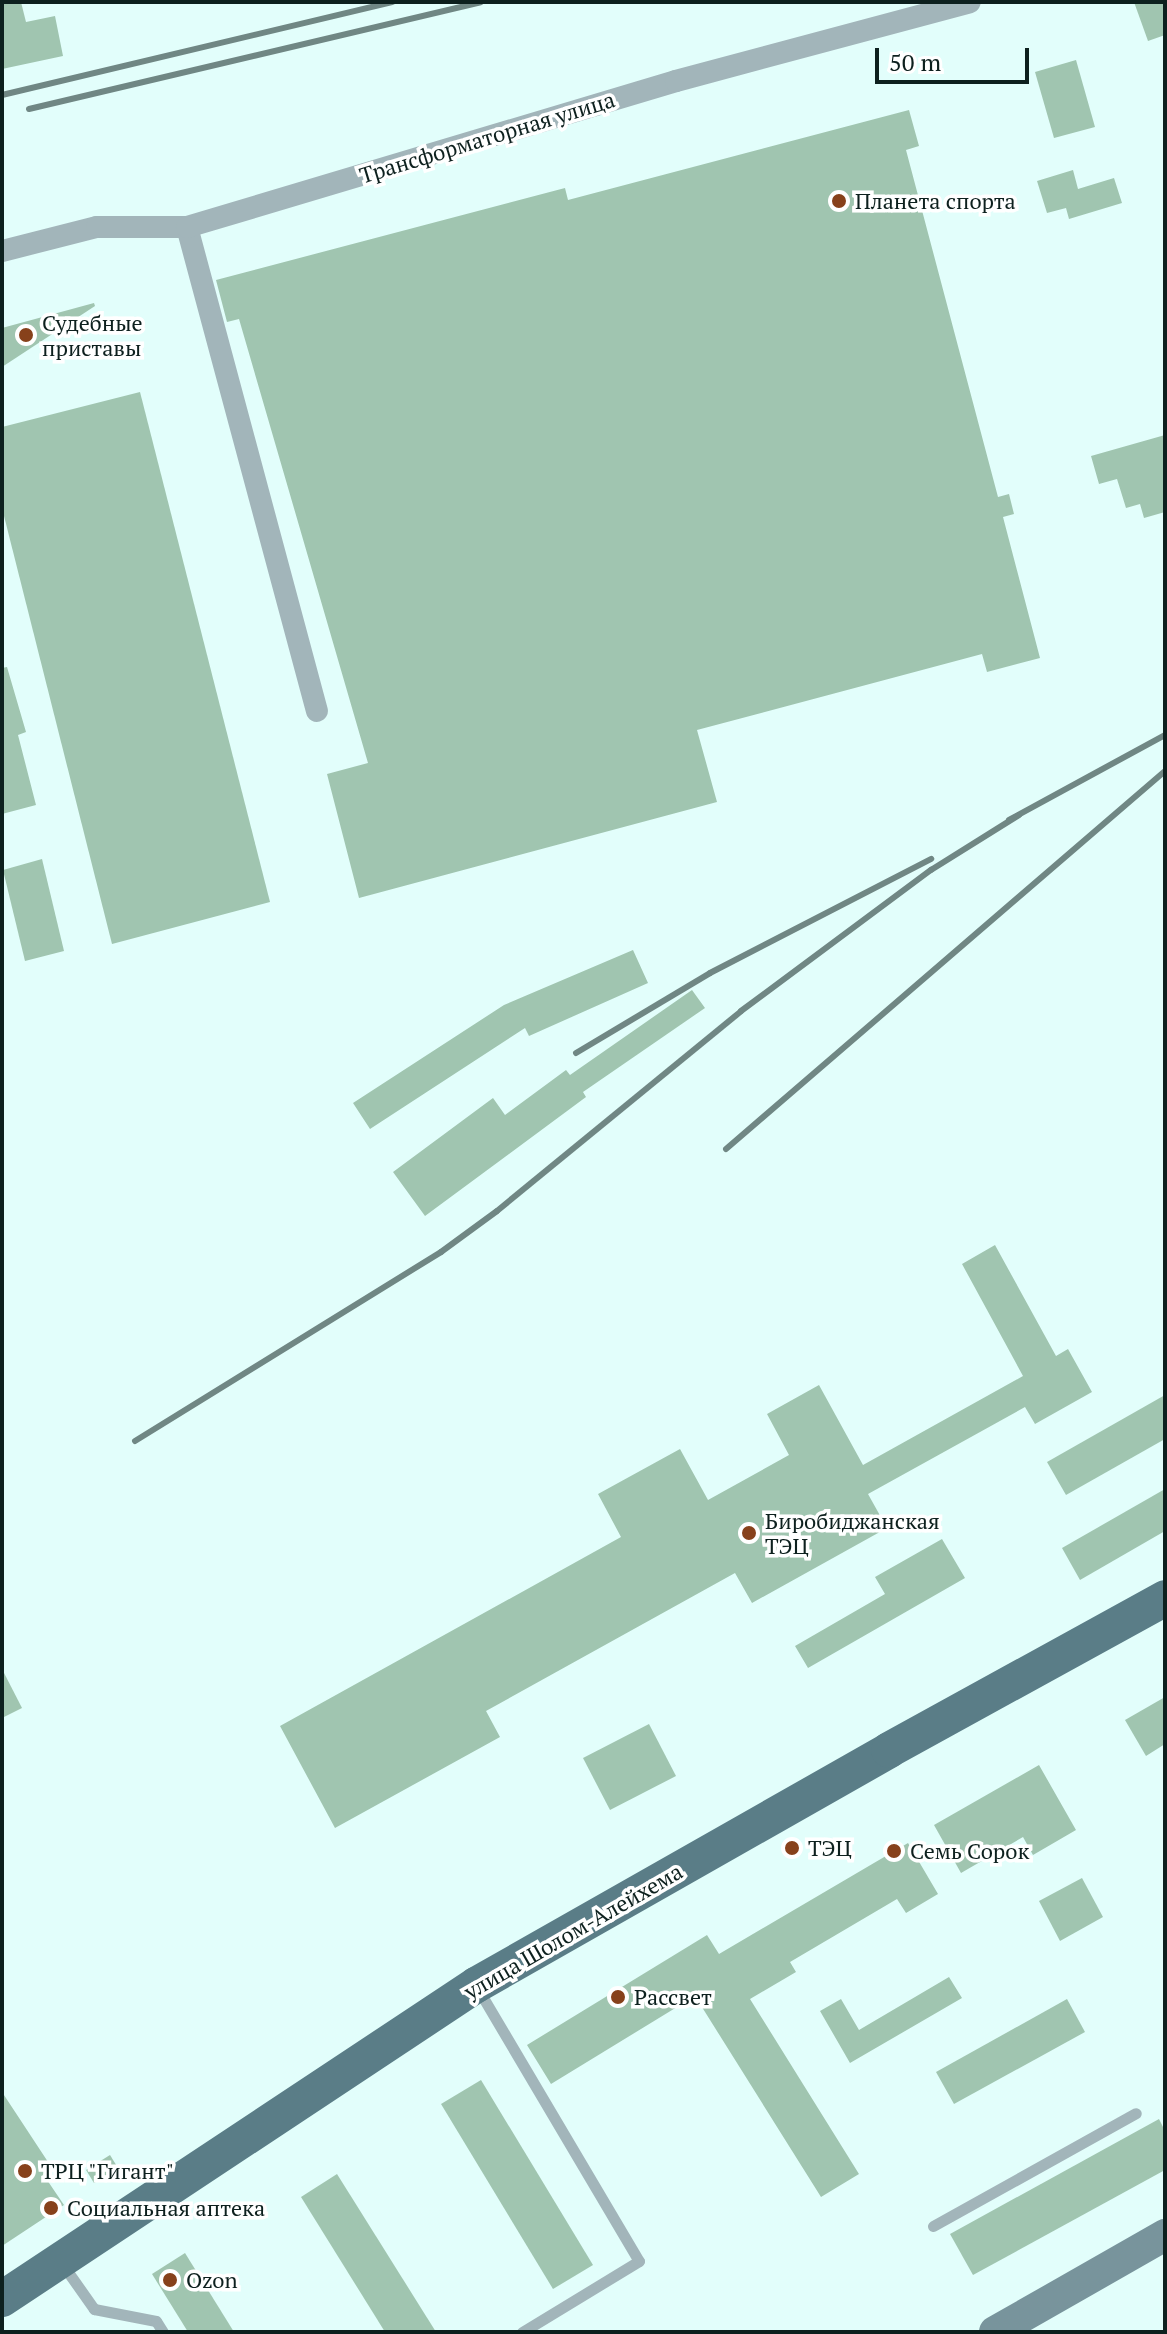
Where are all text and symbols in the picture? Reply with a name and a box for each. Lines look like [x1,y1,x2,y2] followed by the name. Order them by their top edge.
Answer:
[879,32,1033,82] scale bar
[889,46,941,78] text: 50 m
[356,86,618,188] street label: Трансформаторная улица
[855,188,1016,214] place label: Планета спорта
[830,192,848,210] marker: Планета спорта
[42,309,143,360] place label: Судебные приставы
[17,326,35,344] marker: Судебные приставы
[765,1507,940,1558] place label: Биробиджанская ТЭЦ
[740,1524,758,1542] marker: Биробиджанская ТЭЦ
[808,1835,852,1861] place label: ТЭЦ
[910,1838,1030,1864] place label: Семь Сорок
[783,1839,801,1857] marker: ТЭЦ
[885,1842,903,1860] marker: Семь Сорок
[459,1858,687,2004] street label: улица Шолом-Алейхема
[634,1984,712,2010] place label: Рассвет
[609,1988,627,2006] marker: Рассвет
[41,2158,175,2184] place label: ТРЦ "Гигант"
[16,2162,34,2180] marker: ТРЦ "Гигант"
[67,2195,265,2221] place label: Социальная аптека
[42,2199,60,2217] marker: Социальная аптека
[186,2267,238,2293] place label: Ozon
[161,2271,179,2289] marker: Ozon

